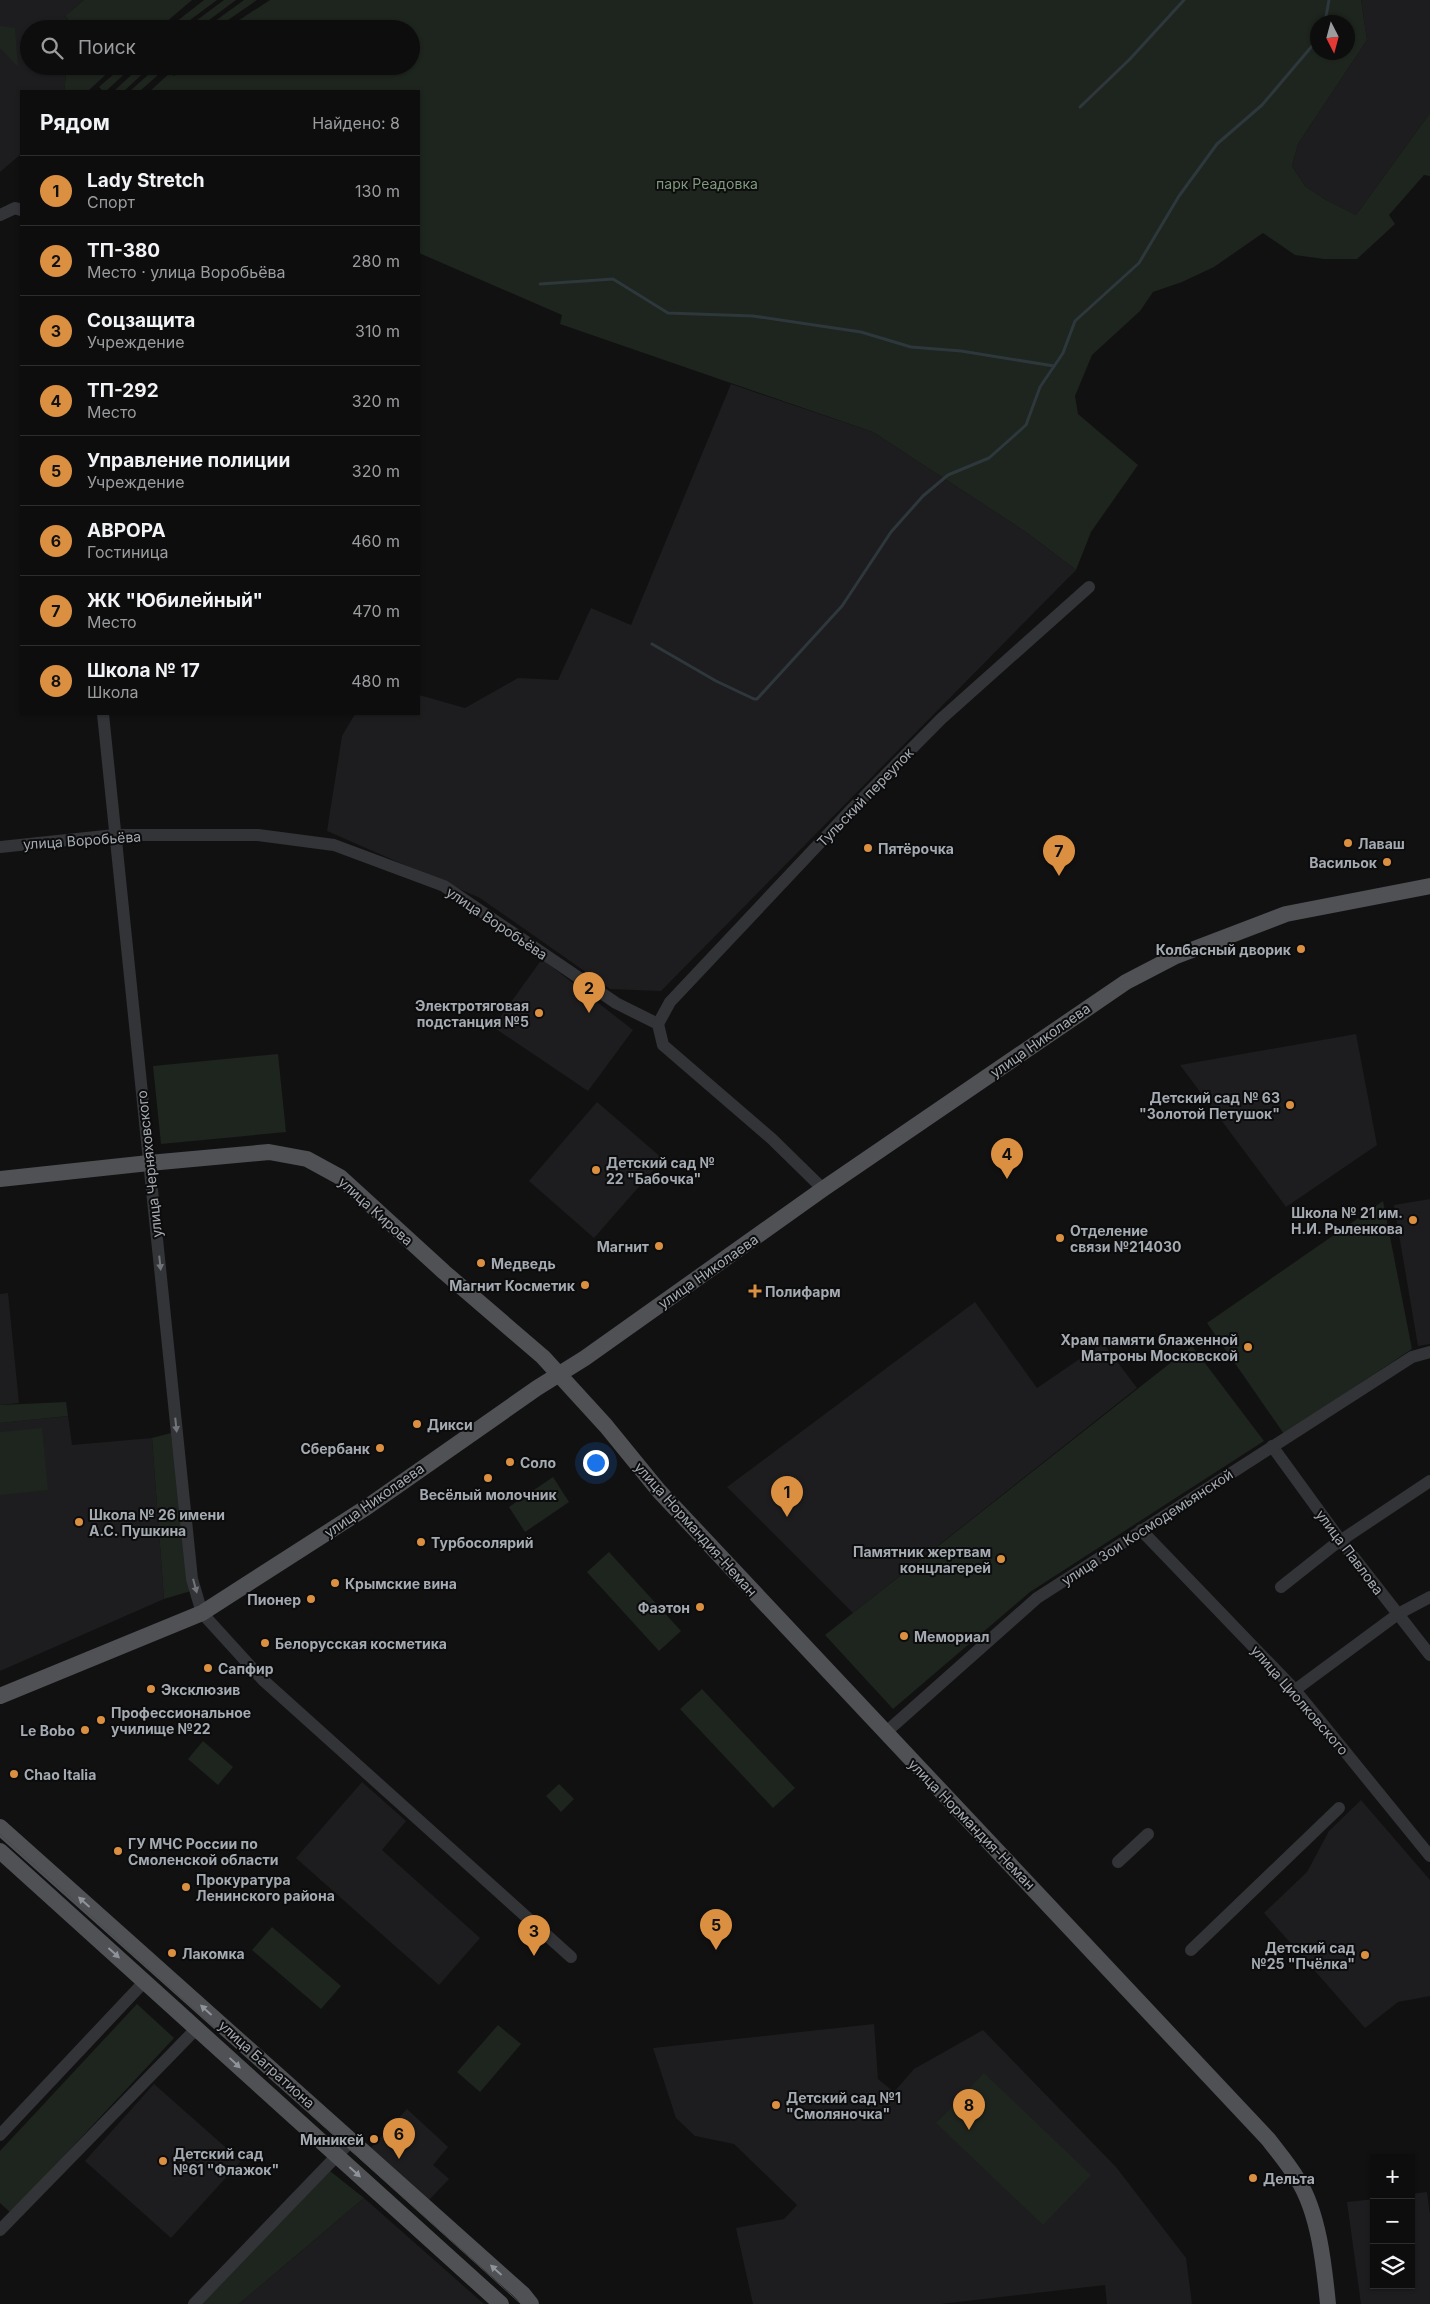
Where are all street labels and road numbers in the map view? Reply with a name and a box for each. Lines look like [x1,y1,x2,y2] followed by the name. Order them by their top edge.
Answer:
[813,744,917,850] street label: Тульский переулок
[22,827,142,853] street label: улица Воробьёва
[443,883,551,963] street label: улица Воробьёва
[987,999,1093,1081] street label: улица Николаева
[133,1090,165,1238] street label: улица Черняховского
[335,1173,417,1249] street label: улица Кирова
[655,1230,761,1312] street label: улица Николаева
[631,1458,761,1600] street label: улица Нормандия-Неман
[321,1459,427,1541] street label: улица Николаева
[1058,1465,1236,1589] street label: улица Зои Космодемьянской
[1312,1506,1388,1598] street label: улица Павлова
[1248,1642,1352,1758] street label: улица Циолковского
[905,1755,1039,1893] street label: улица Нормандия-Неман
[216,2017,318,2111] street label: улица Багратиона

